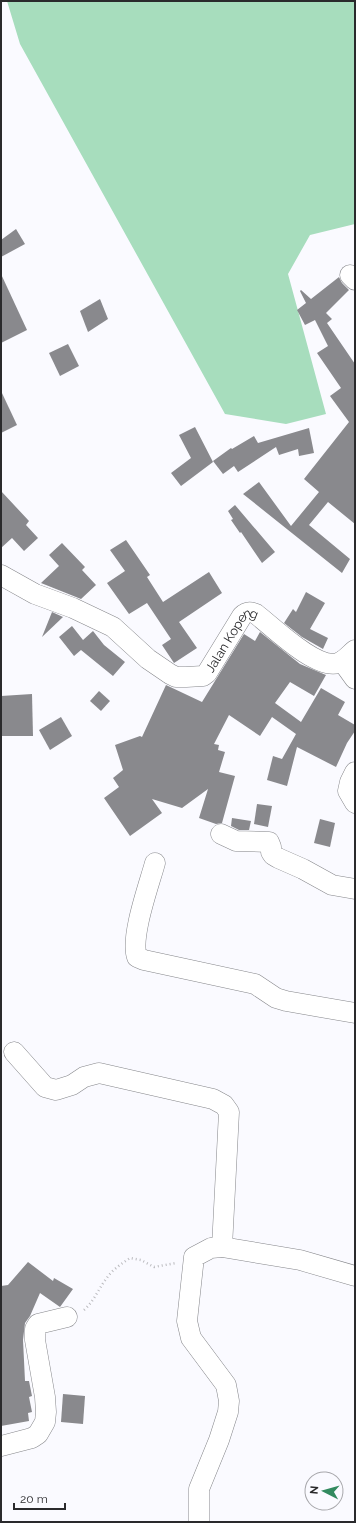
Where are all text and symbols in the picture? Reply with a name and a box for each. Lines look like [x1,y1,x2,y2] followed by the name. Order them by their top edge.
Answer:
[202,604,261,675] street label: Jalan Kopeng
[304,1471,344,1511] north arrow
[14,1485,65,1511] scale bar
[308,1485,321,1495] text: N
[20,1492,48,1506] text: 20 m

